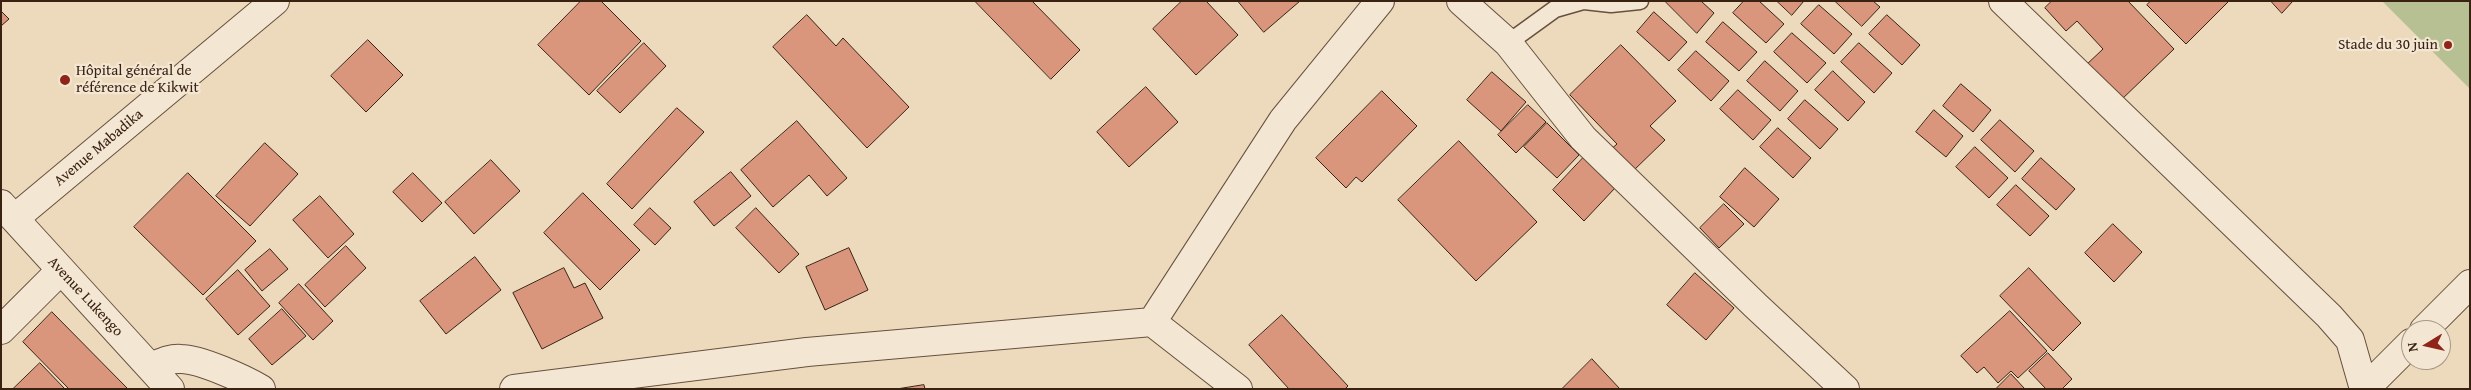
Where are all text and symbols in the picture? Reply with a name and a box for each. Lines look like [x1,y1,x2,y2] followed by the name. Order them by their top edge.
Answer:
[2338,36,2438,54] place label: Stade du 30 juin
[2442,39,2454,51] marker: Stade du 30 juin
[76,62,199,97] place label: Hôpital général de référence de Kikwit
[58,73,72,87] marker: Hôpital général de référence de Kikwit
[51,106,147,190] street label: Avenue Mabadika
[43,253,127,341] street label: Avenue Lukengo
[2401,320,2451,370] north arrow
[2402,341,2423,353] text: N

